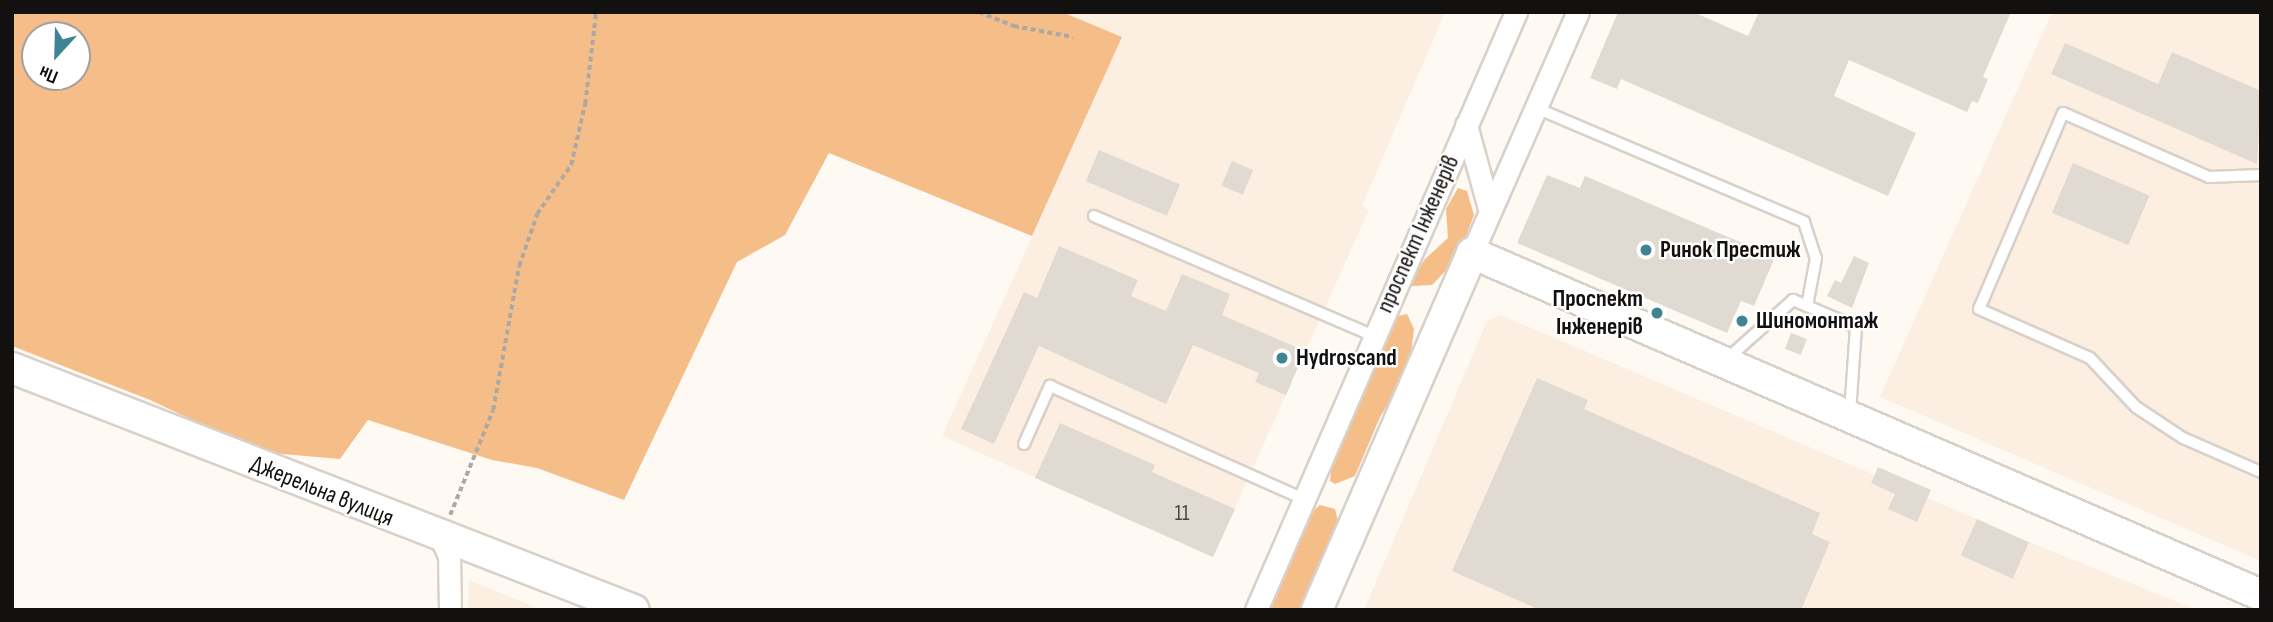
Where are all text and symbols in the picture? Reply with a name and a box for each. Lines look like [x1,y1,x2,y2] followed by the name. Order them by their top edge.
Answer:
[21,21,91,91] north arrow
[36,60,62,88] text: Пн
[1370,151,1466,317] street label: проспект Інженерів
[1660,236,1800,264] place label: Ринок Престиж
[1638,242,1654,258] marker: Ринок Престиж
[1552,285,1643,341] place label: Проспект Інженерів
[1649,305,1665,321] marker: Проспект Інженерів
[1756,307,1878,335] place label: Шиномонтаж
[1734,313,1750,329] marker: Шиномонтаж
[1296,344,1397,372] place label: Hydroscand
[1274,350,1290,366] marker: Hydroscand
[246,449,398,533] street label: Джерельна вулиця
[1175,501,1189,527] house number: 11

